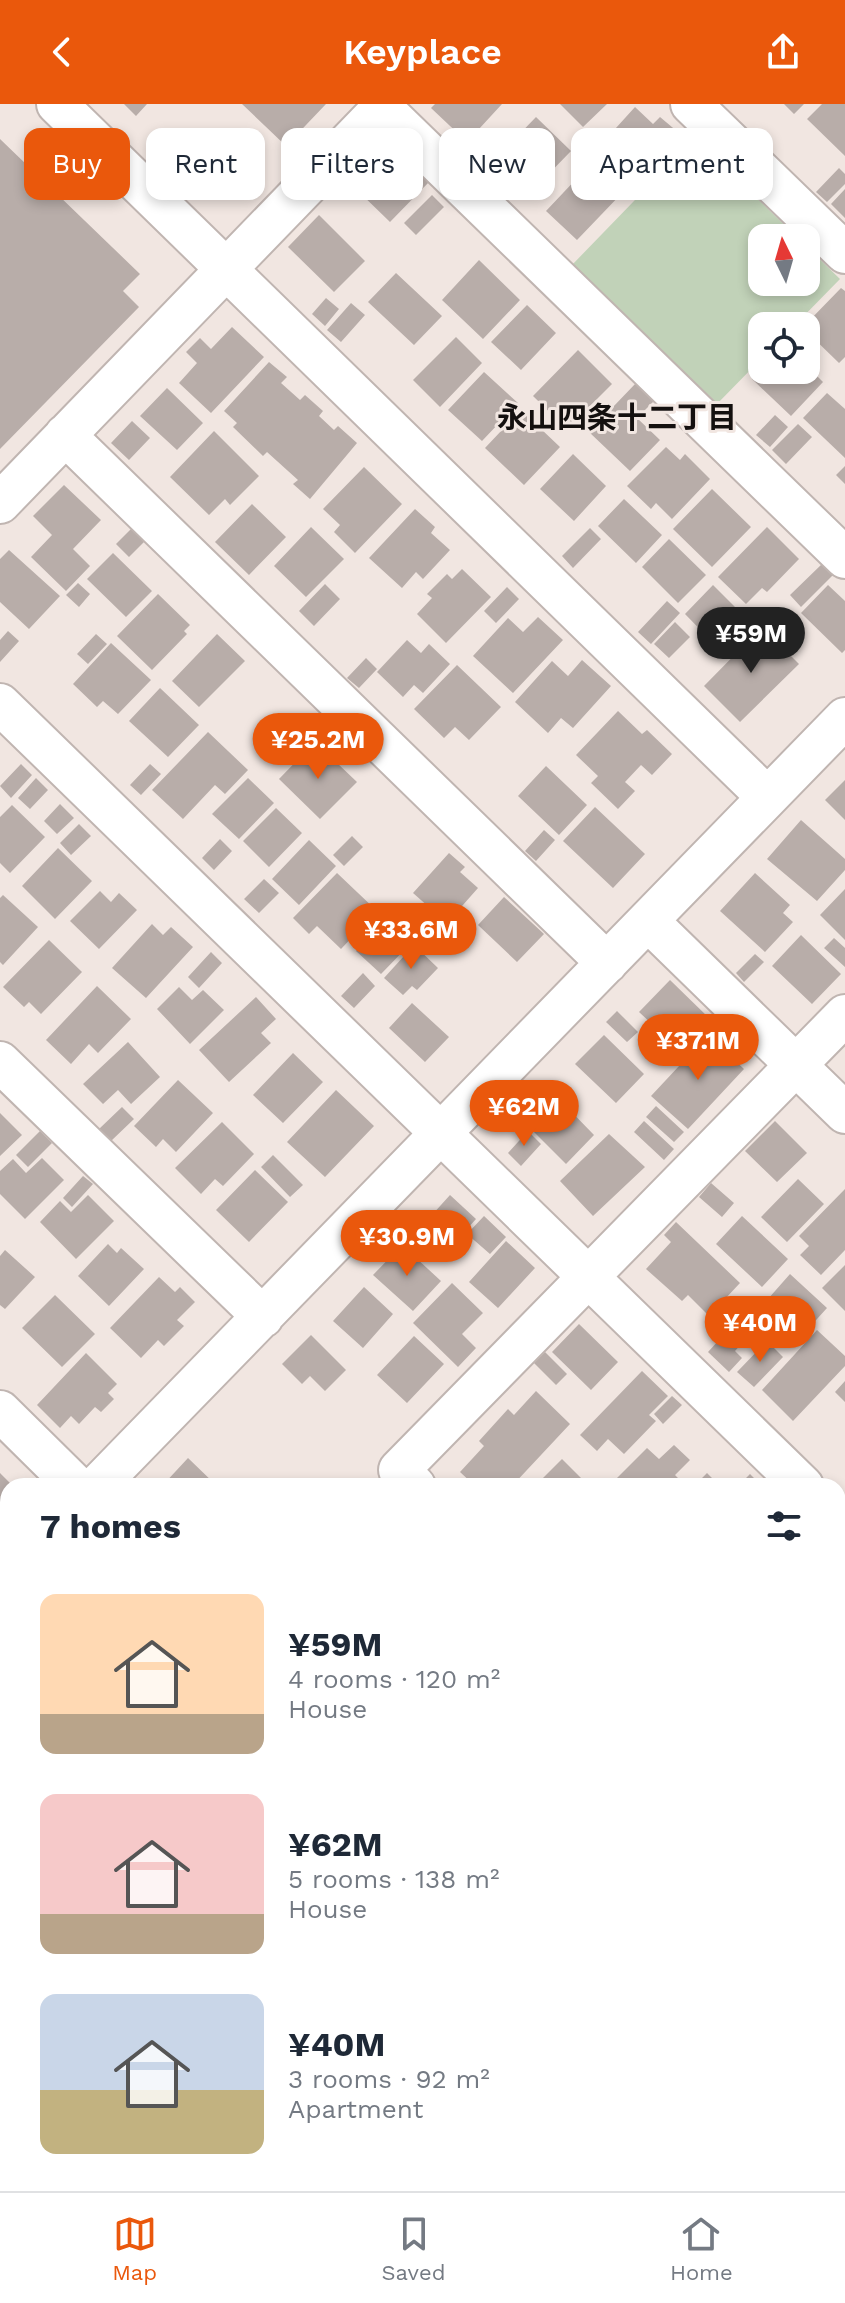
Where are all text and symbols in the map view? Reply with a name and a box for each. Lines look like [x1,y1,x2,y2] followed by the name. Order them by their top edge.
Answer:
[40,30,84,74] icon: back
[761,30,805,74] icon: share
[343,31,502,73] text: Keyplace
[24,128,130,200] chip: Buy
[146,128,265,200] chip: Rent
[281,128,423,200] chip: Filters
[439,128,555,200] chip: New
[571,128,773,200] chip: Apartment
[748,224,820,296] north arrow
[748,224,820,384] map controls
[748,312,820,384] button: locate
[497,400,737,435] district label: 永山四条十二丁目
[704,607,798,675] pin: ¥59M
[715,618,787,648] text: ¥59M
[253,713,383,781] pin: ¥25.2M
[271,724,365,754] text: ¥25.2M
[346,903,476,971] pin: ¥33.6M
[363,914,459,944] text: ¥33.6M
[633,1014,763,1082] pin: ¥37.1M
[656,1025,740,1055] text: ¥37.1M
[477,1080,571,1148] pin: ¥62M
[488,1091,560,1121] text: ¥62M
[342,1210,472,1278] pin: ¥30.9M
[359,1221,455,1251] text: ¥30.9M
[713,1296,807,1364] pin: ¥40M
[723,1307,797,1337] text: ¥40M
[762,1504,806,1548] icon: filters
[40,1506,181,1546] text: 7 homes
[288,1624,382,1664] text: ¥59M
[104,1626,200,1722] icon: home
[288,1664,500,1694] text: 4 rooms · 120 m²
[288,1694,367,1724] text: House
[288,1824,383,1864] text: ¥62M
[104,1826,200,1922] icon: home
[288,1864,499,1894] text: 5 rooms · 138 m²
[288,1894,367,1924] text: House
[288,2024,385,2064] text: ¥40M
[104,2026,200,2122] icon: home
[288,2064,490,2094] text: 3 rooms · 92 m²
[288,2094,424,2124] text: Apartment
[112,2212,157,2285] tab: Map
[382,2212,445,2285] tab: Saved
[670,2212,733,2285] tab: Home

